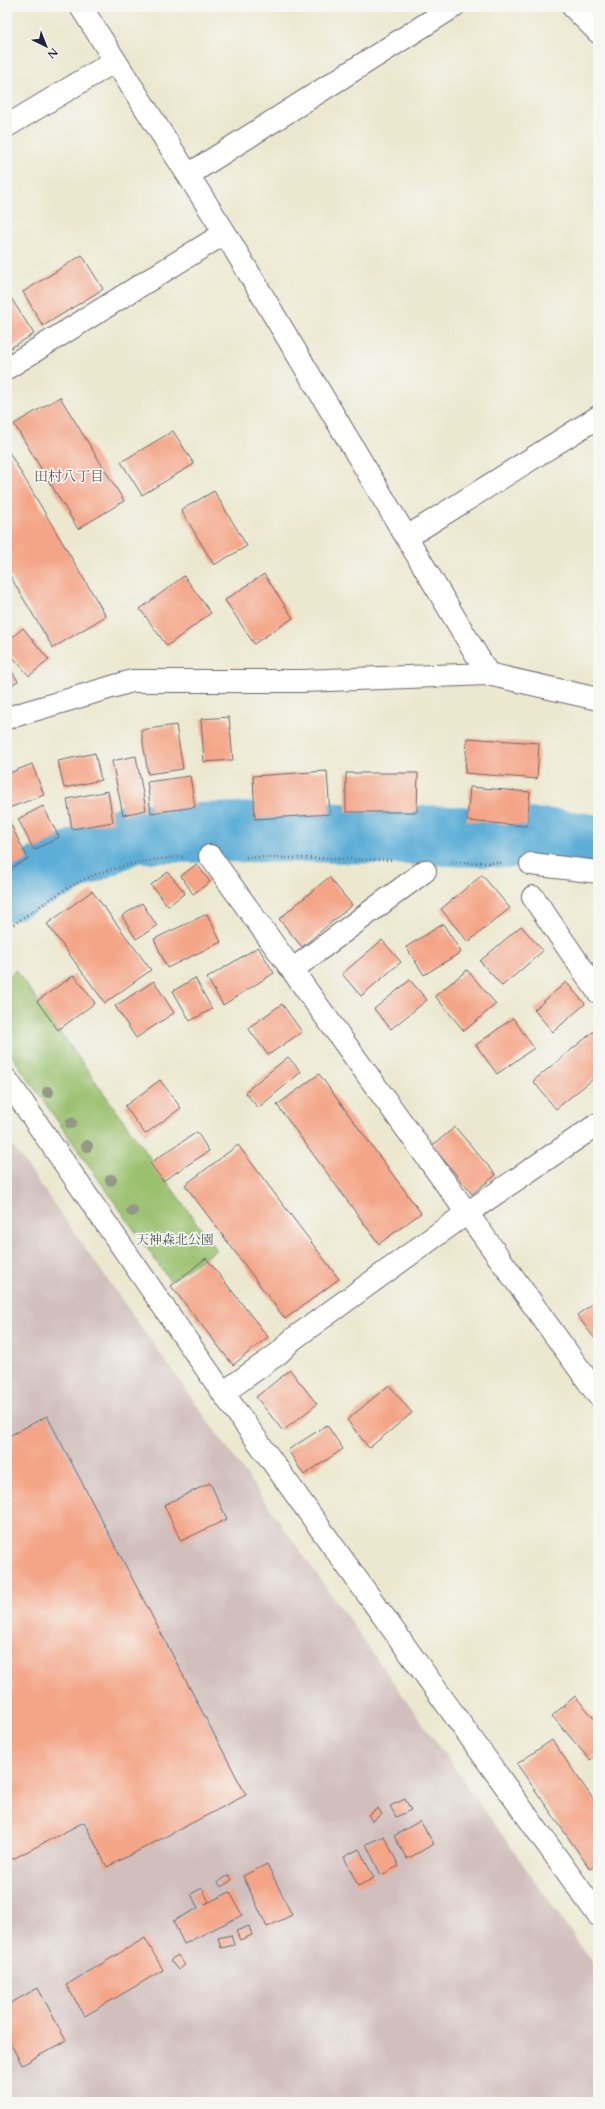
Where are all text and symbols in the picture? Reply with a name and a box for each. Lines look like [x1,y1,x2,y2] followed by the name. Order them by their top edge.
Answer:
[26,26,66,66] north arrow
[44,44,61,62] text: N
[34,467,104,486] district label: 田村八丁目
[136,1231,214,1249] park label: 天神森北公園

